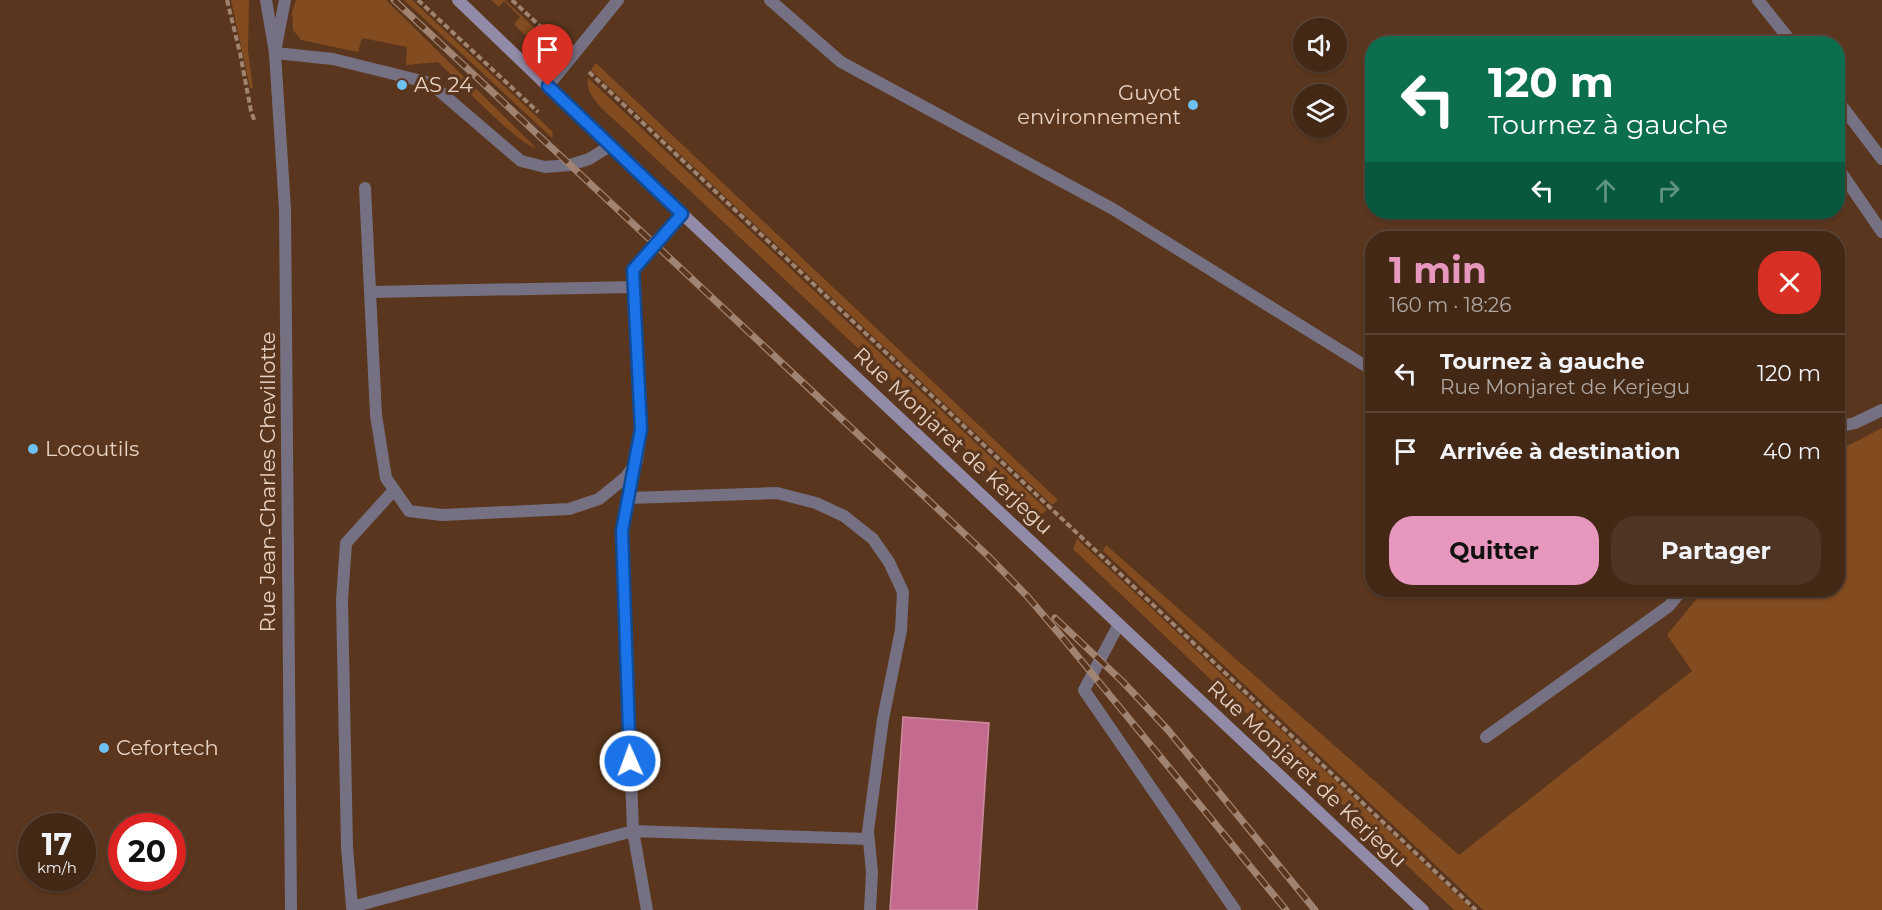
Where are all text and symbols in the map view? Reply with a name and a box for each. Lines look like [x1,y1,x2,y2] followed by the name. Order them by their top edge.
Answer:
[1293,18,1347,138] map controls
[1293,18,1347,72] button: sound
[522,24,573,86] pin
[531,33,564,66] icon: arrive
[1488,56,1614,108] text: 120 m
[1389,60,1467,138] icon: left
[414,72,473,97] place label: AS 24
[395,78,409,92] marker: AS 24
[1017,80,1181,129] place label: Guyot environnement
[1293,84,1347,138] button: layers
[1186,98,1200,112] marker: Guyot environnement
[1488,108,1728,141] text: Tournez à gauche
[1526,174,1559,207] icon: left
[1589,174,1622,207] icon: ahead
[1652,174,1685,207] icon: right
[1389,248,1487,292] text: 1 min
[1758,251,1821,314] button: close
[1389,293,1511,317] text: 160 m · 18:26
[255,331,280,633] street label: Rue Jean-Charles Chevillotte
[849,342,1058,539] street label: Rue Monjaret de Kerjegu
[1440,348,1645,375] text: Tournez à gauche
[1389,357,1422,390] icon: left
[1757,360,1821,387] text: 120 m
[1440,375,1690,399] text: Rue Monjaret de Kerjegu
[1389,435,1422,468] icon: arrive
[45,436,139,461] place label: Locoutils
[1440,438,1680,465] text: Arrivée à destination
[1763,438,1821,465] text: 40 m
[26,442,40,456] marker: Locoutils
[1389,516,1599,585] button: Quitter
[1611,516,1821,585] button: Partager
[1203,675,1412,872] street label: Rue Monjaret de Kerjegu
[598,729,662,793] position arrow
[116,735,219,760] place label: Cefortech
[97,741,111,755] marker: Cefortech
[108,813,186,891] speed limit sign: 20
[42,826,72,863] text: 17
[37,858,77,877] text: km/h

